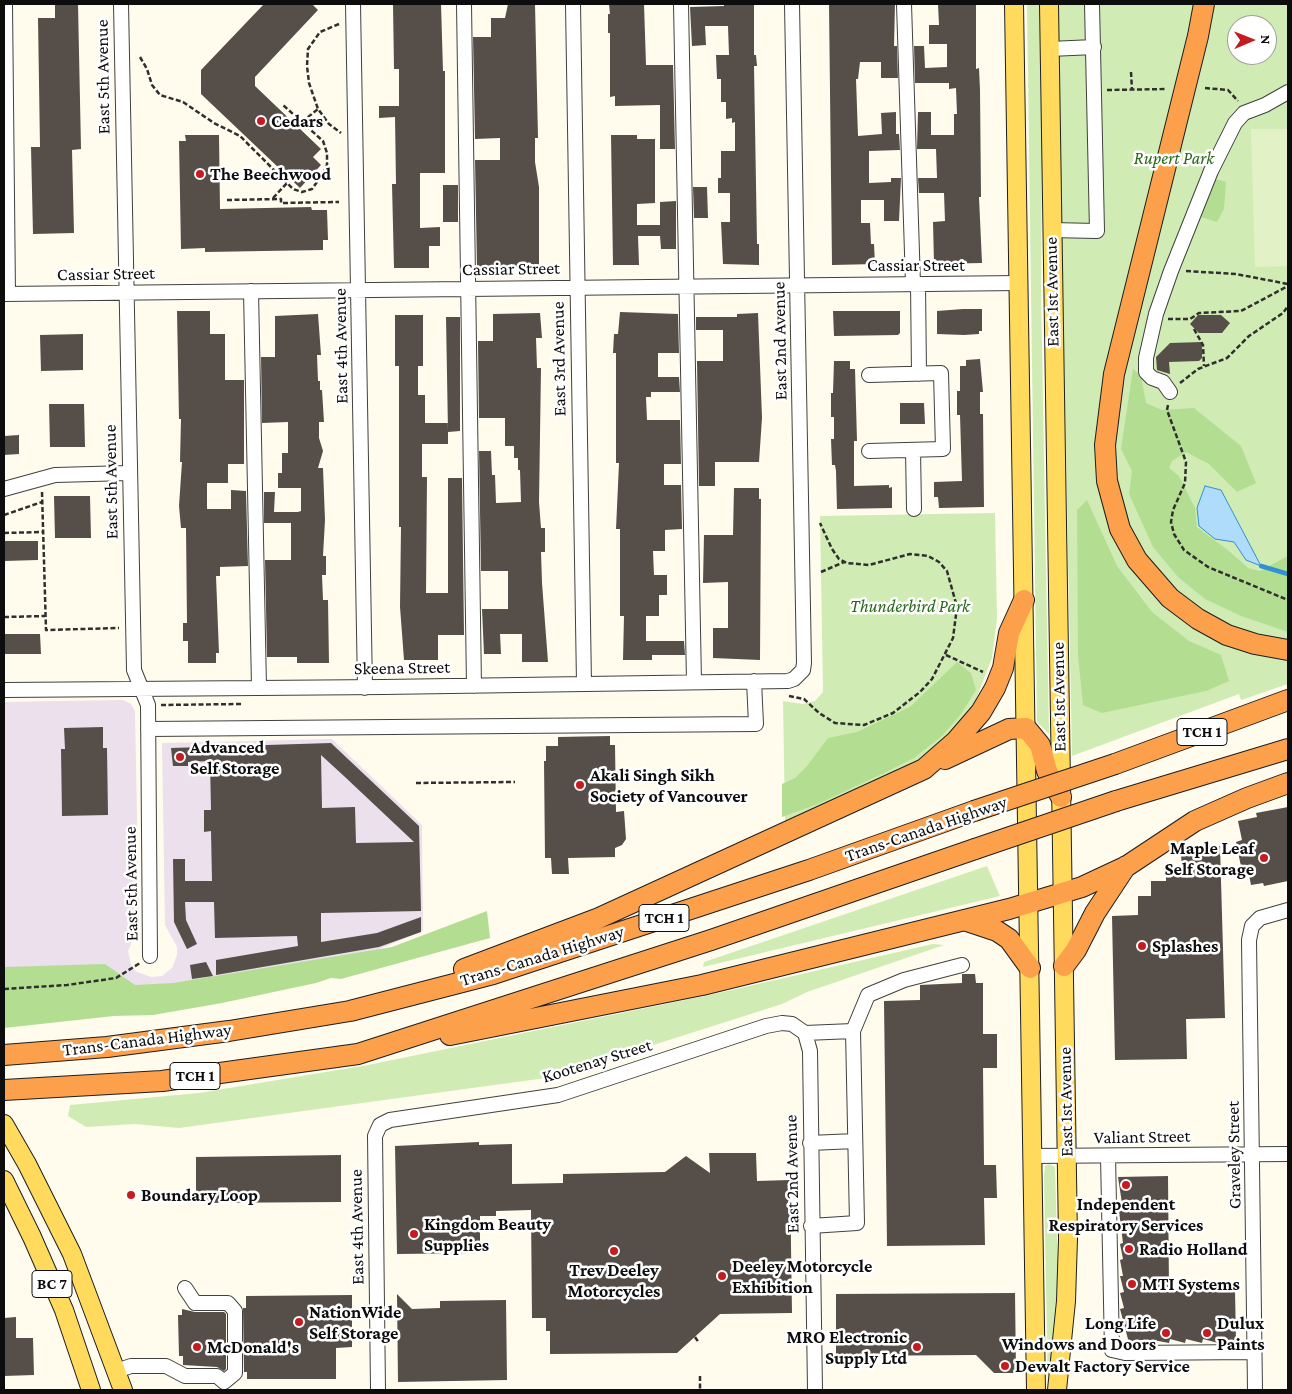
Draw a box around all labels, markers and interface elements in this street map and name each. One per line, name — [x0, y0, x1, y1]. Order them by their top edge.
north arrow — [1227, 15, 1277, 65]
street label: East 5th Avenue — [91, 19, 115, 135]
text: N — [1258, 35, 1274, 45]
place label: Cedars — [271, 110, 323, 132]
marker: Cedars — [255, 115, 267, 127]
park label: Rupert Park — [1134, 147, 1214, 169]
place label: The Beechwood — [210, 163, 331, 185]
marker: The Beechwood — [194, 168, 206, 180]
street label: East 1st Avenue — [1040, 237, 1064, 347]
street label: Cassiar Street — [867, 254, 965, 276]
street label: Cassiar Street — [462, 257, 560, 281]
street label: Cassiar Street — [57, 262, 155, 286]
street label: East 2nd Avenue — [768, 282, 792, 400]
street label: East 4th Avenue — [329, 288, 353, 404]
street label: East 3rd Avenue — [547, 301, 571, 417]
street label: East 5th Avenue — [99, 424, 123, 540]
park label: Thunderbird Park — [850, 595, 970, 617]
street label: East 1st Avenue — [1047, 642, 1071, 752]
street label: Skeena Street — [354, 656, 450, 680]
road number: TCH 1 — [1177, 719, 1227, 746]
place label: Advanced Self Storage — [190, 736, 279, 779]
marker: Advanced Self Storage — [174, 751, 186, 763]
place label: Akali Singh Sikh Society of Vancouver — [590, 764, 748, 806]
marker: Akali Singh Sikh Society of Vancouver — [574, 779, 586, 791]
street label: Trans-Canada Highway — [842, 791, 1010, 867]
street label: East 5th Avenue — [119, 826, 143, 942]
place label: Maple Leaf Self Storage — [1165, 837, 1254, 880]
marker: Maple Leaf Self Storage — [1258, 852, 1270, 864]
road number: TCH 1 — [639, 904, 689, 931]
street label: Trans-Canada Highway — [458, 921, 626, 991]
place label: Splashes — [1152, 935, 1218, 957]
marker: Splashes — [1136, 940, 1148, 952]
street label: Trans-Canada Highway — [61, 1019, 233, 1061]
street label: Kootenay Street — [540, 1034, 654, 1088]
street label: East 1st Avenue — [1054, 1047, 1078, 1157]
road number: TCH 1 — [170, 1062, 220, 1090]
street label: Graveley Street — [1222, 1101, 1246, 1209]
street label: East 2nd Avenue — [780, 1115, 804, 1233]
street label: Valiant Street — [1093, 1125, 1191, 1149]
street label: East 4th Avenue — [345, 1169, 369, 1285]
marker: Independent Respiratory Services — [1120, 1179, 1132, 1191]
place label: Boundary Loop — [141, 1184, 258, 1206]
marker: Boundary Loop — [125, 1189, 137, 1201]
place label: Independent Respiratory Services — [1049, 1193, 1203, 1236]
place label: Kingdom Beauty Supplies — [424, 1213, 551, 1256]
marker: Kingdom Beauty Supplies — [408, 1228, 420, 1240]
place label: Radio Holland — [1139, 1238, 1248, 1260]
marker: Radio Holland — [1123, 1243, 1135, 1255]
marker: Trev Deeley Motorcycles — [608, 1245, 620, 1257]
place label: Deeley Motorcycle Exhibition — [732, 1255, 872, 1298]
place label: Trev Deeley Motorcycles — [568, 1259, 660, 1302]
road number: BC 7 — [32, 1270, 72, 1298]
marker: Deeley Motorcycle Exhibition — [716, 1270, 728, 1282]
place label: MTI Systems — [1142, 1273, 1240, 1295]
marker: MTI Systems — [1126, 1278, 1138, 1290]
place label: NationWide Self Storage — [309, 1301, 401, 1344]
place label: Long Life Windows and Doors — [1002, 1312, 1156, 1355]
place label: Dulux Paints — [1217, 1312, 1265, 1355]
marker: NationWide Self Storage — [293, 1316, 305, 1328]
place label: MRO Electronic Supply Ltd — [787, 1326, 907, 1368]
marker: Long Life Windows and Doors — [1160, 1327, 1172, 1339]
marker: Dulux Paints — [1201, 1327, 1213, 1339]
place label: McDonald's — [207, 1336, 299, 1358]
marker: McDonald's — [191, 1341, 203, 1353]
marker: MRO Electronic Supply Ltd — [911, 1341, 923, 1353]
place label: Dewalt Factory Service — [1015, 1355, 1190, 1377]
marker: Dewalt Factory Service — [999, 1360, 1011, 1372]

